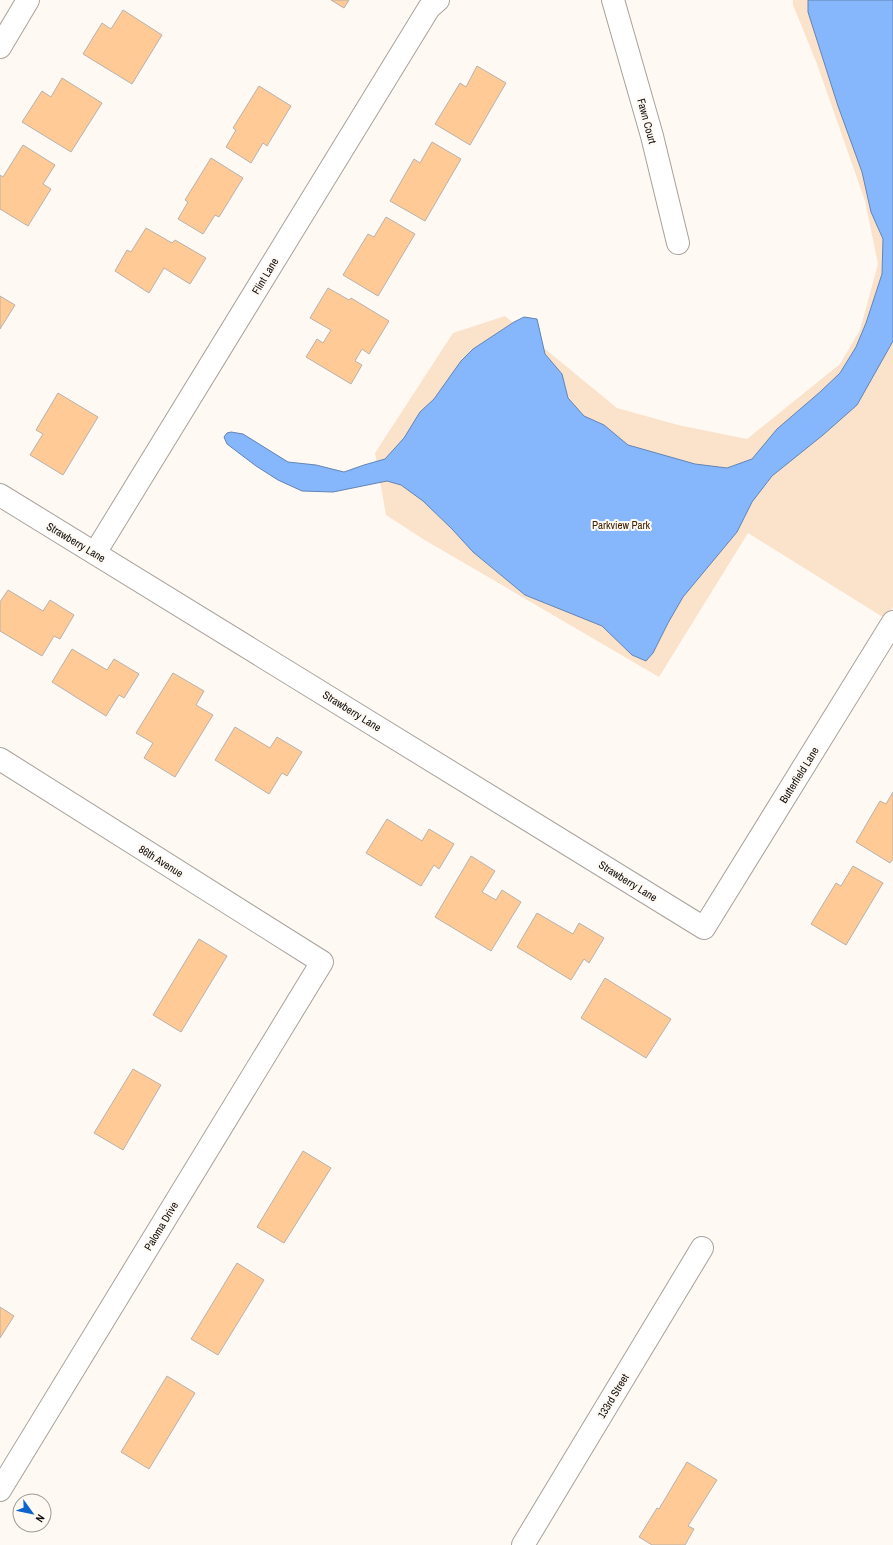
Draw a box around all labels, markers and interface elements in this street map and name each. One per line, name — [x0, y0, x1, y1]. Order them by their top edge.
street label: Fawn Court — [634, 97, 660, 146]
street label: Flint Lane — [249, 255, 281, 297]
park label: Parkview Park — [592, 518, 651, 532]
street label: Strawberry Lane — [44, 519, 108, 565]
street label: Strawberry Lane — [320, 688, 384, 734]
street label: Butterfield Lane — [776, 744, 822, 806]
street label: 86th Avenue — [136, 842, 186, 880]
street label: Strawberry Lane — [596, 858, 660, 904]
street label: Paloma Drive — [141, 1199, 181, 1253]
street label: 133rd Street — [594, 1371, 632, 1421]
north arrow — [12, 1493, 52, 1533]
text: N — [33, 1512, 48, 1525]

